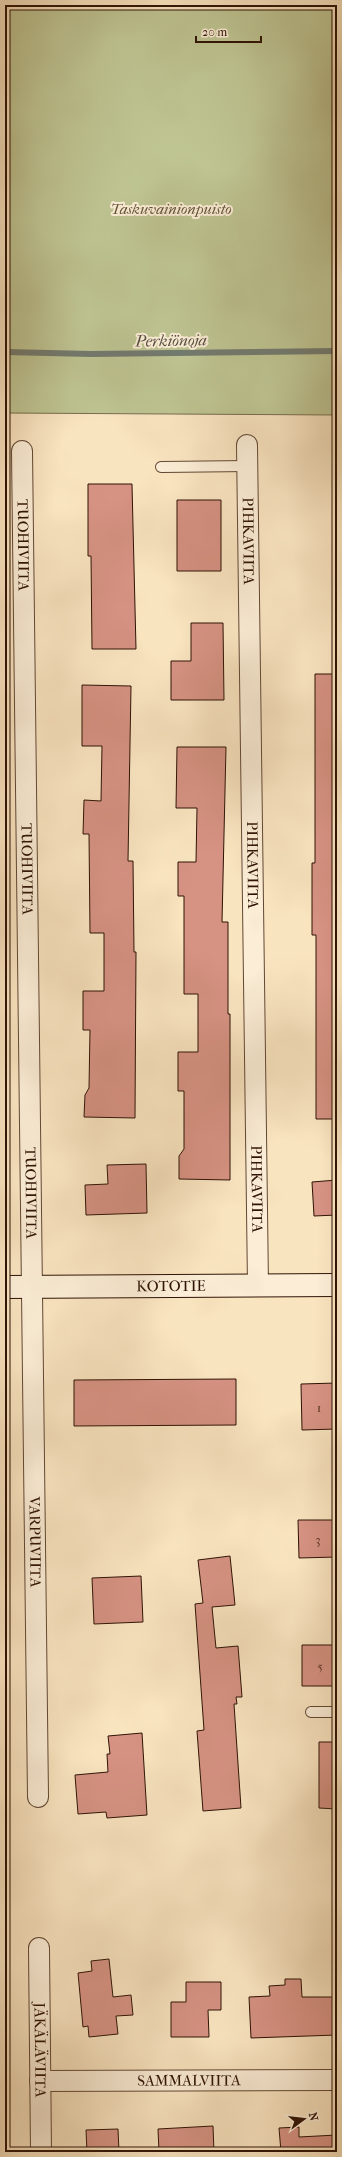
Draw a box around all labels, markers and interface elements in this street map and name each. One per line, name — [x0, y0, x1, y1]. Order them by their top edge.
scale bar — [196, 18, 261, 44]
text: 20 m — [202, 25, 227, 39]
park label: Taskuvainionpuisto — [110, 200, 232, 218]
water label: Perkiönoja — [134, 330, 207, 351]
street label: PIHKAVIITA — [239, 497, 258, 585]
street label: TUOHIVIITA — [14, 499, 33, 591]
street label: PIHKAVIITA — [243, 821, 262, 909]
street label: TUOHIVIITA — [17, 823, 37, 915]
street label: PIHKAVIITA — [247, 1145, 266, 1233]
street label: TUOHIVIITA — [21, 1147, 40, 1239]
street label: KOTOTIE — [136, 1277, 206, 1295]
house number: 1 — [317, 1400, 321, 1415]
street label: VARPUVIITA — [25, 1495, 45, 1588]
house number: 3 — [315, 1532, 321, 1547]
house number: 5 — [317, 1659, 323, 1674]
street label: JÄKÄLÄVIITA — [31, 2001, 49, 2098]
street label: SAMMALVIITA — [137, 2071, 241, 2090]
north arrow — [284, 2099, 324, 2139]
text: N — [306, 2111, 321, 2123]

